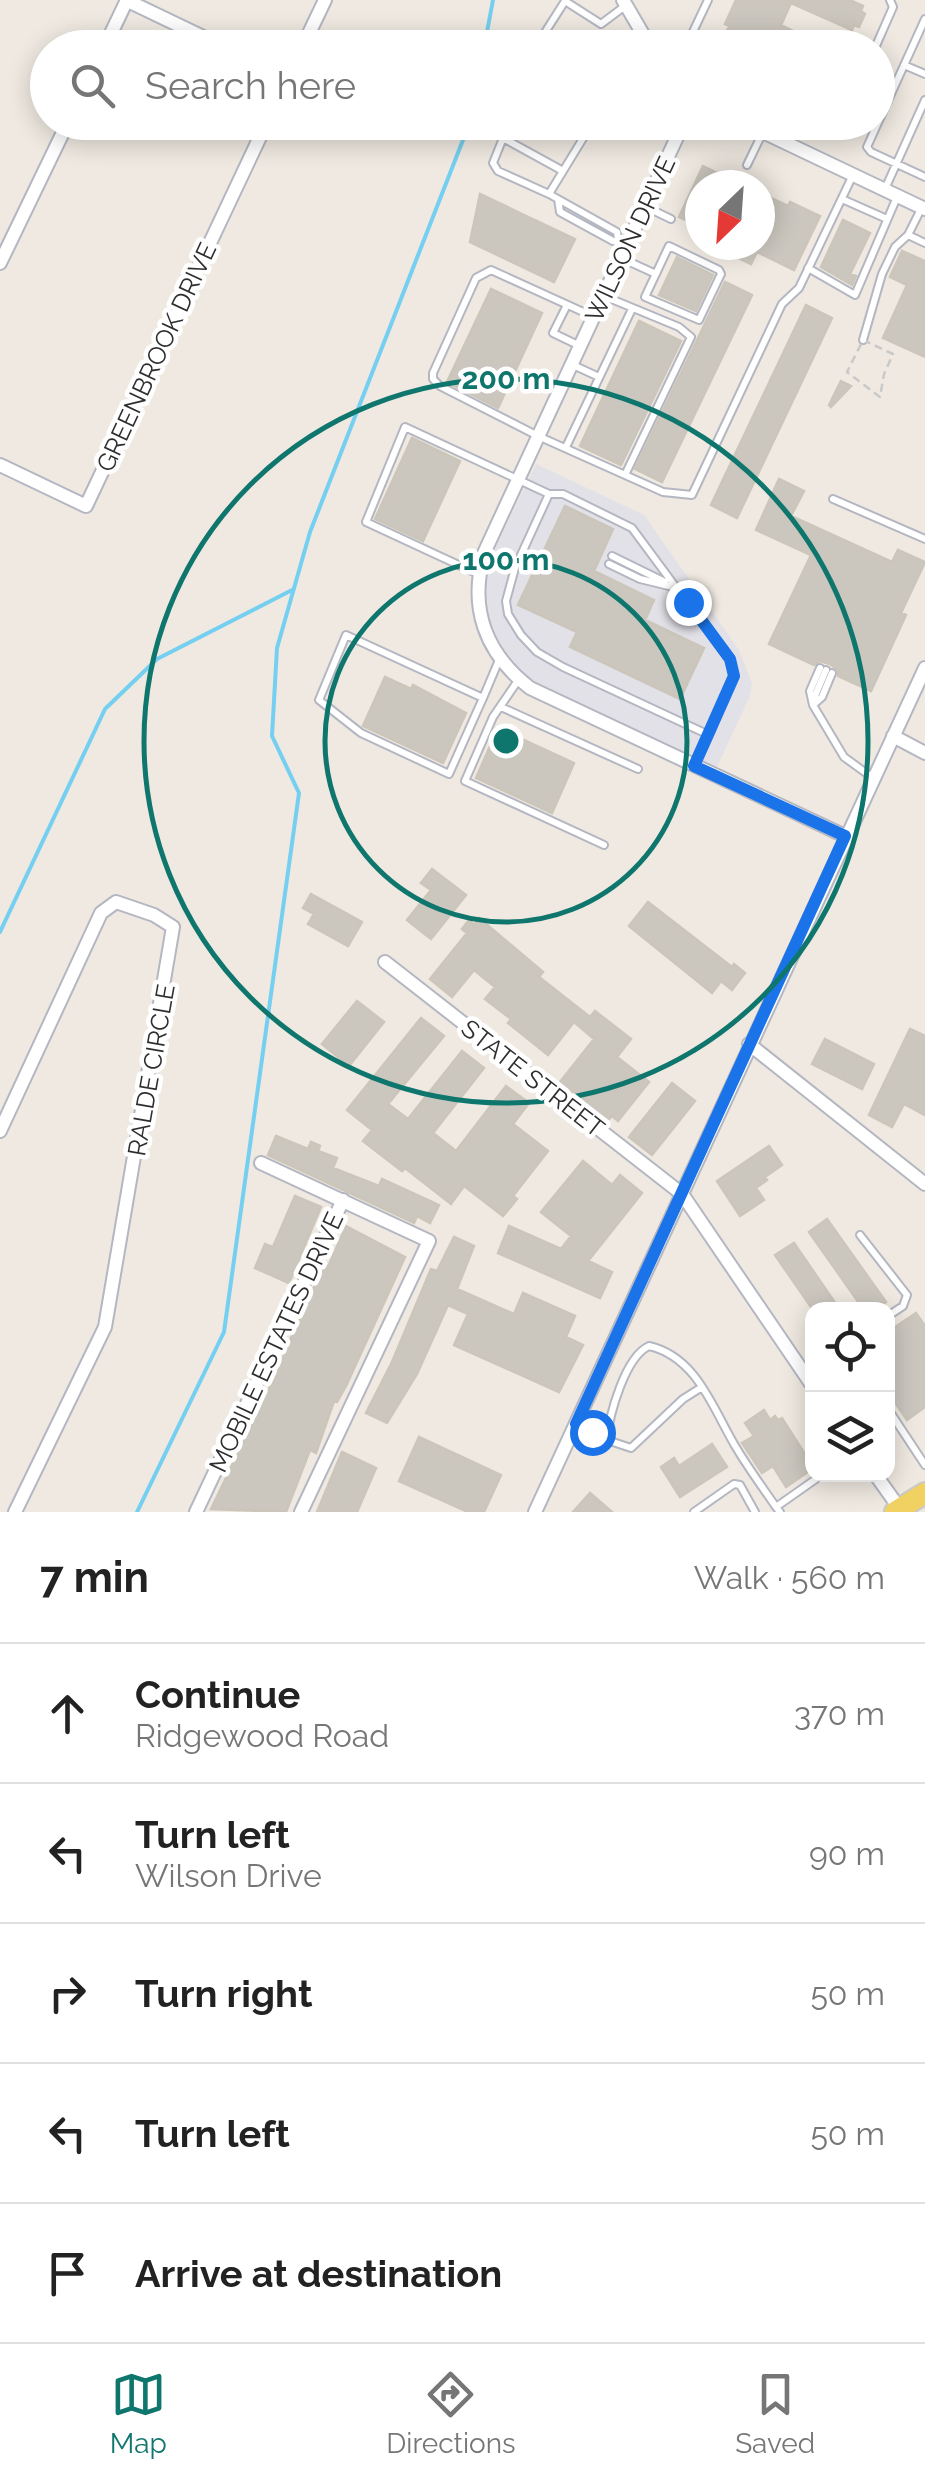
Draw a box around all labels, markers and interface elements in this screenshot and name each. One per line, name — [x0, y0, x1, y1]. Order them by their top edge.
search box — [30, 30, 895, 140]
icon: search — [65, 58, 120, 113]
text: Search here — [145, 63, 356, 108]
street label: WILSON DRIVE — [579, 151, 681, 327]
north arrow — [685, 170, 775, 260]
street label: GREENBROOK DRIVE — [90, 238, 222, 476]
text: 200 m — [462, 361, 550, 396]
text: 100 m — [463, 542, 549, 577]
route end — [666, 580, 712, 626]
centre of rings — [488, 723, 524, 759]
street label: RALDE CIRCLE — [121, 982, 181, 1158]
street label: STATE STREET — [456, 1013, 610, 1143]
street label: MOBILE ESTATES DRIVE — [203, 1207, 349, 1477]
map controls — [805, 1302, 895, 1482]
button: locate — [805, 1302, 895, 1392]
button: layers — [805, 1392, 895, 1482]
route start — [570, 1410, 616, 1456]
text: 7 min — [40, 1553, 149, 1602]
text: Walk · 560 m — [694, 1559, 885, 1596]
text: Continue — [135, 1672, 300, 1717]
icon: ahead — [40, 1686, 95, 1741]
text: 370 m — [794, 1695, 885, 1732]
text: Ridgewood Road — [135, 1717, 389, 1754]
text: Turn left — [135, 1812, 290, 1857]
icon: left — [40, 1826, 95, 1881]
text: 90 m — [809, 1835, 885, 1872]
text: Wilson Drive — [135, 1857, 322, 1894]
icon: right — [40, 1966, 95, 2021]
text: Turn right — [135, 1971, 312, 2016]
text: 50 m — [810, 1975, 885, 2012]
icon: left — [40, 2106, 95, 2161]
text: Turn left — [135, 2111, 290, 2156]
text: 50 m — [810, 2115, 885, 2152]
icon: arrive — [40, 2246, 95, 2301]
text: Arrive at destination — [135, 2251, 502, 2296]
tab: Map — [110, 2367, 167, 2460]
tab: Directions — [386, 2367, 516, 2460]
tab: Saved — [735, 2367, 815, 2460]

